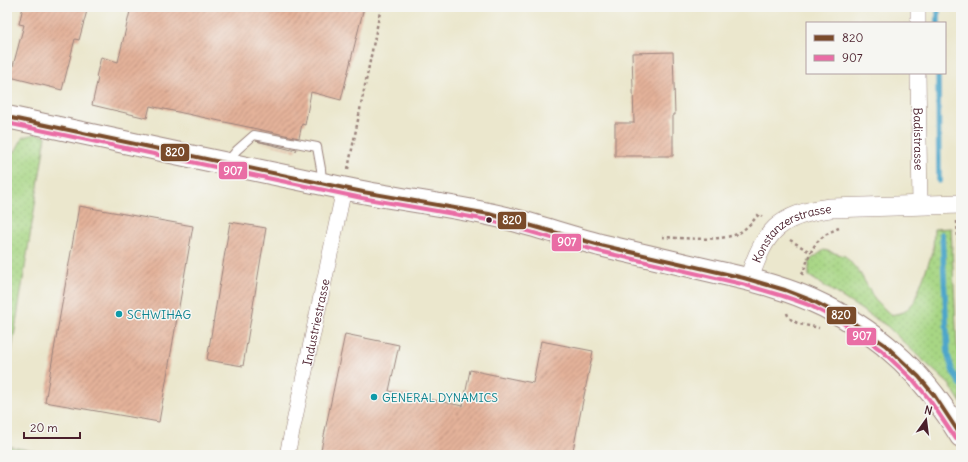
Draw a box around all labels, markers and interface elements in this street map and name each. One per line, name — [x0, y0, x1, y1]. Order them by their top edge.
legend — [806, 22, 946, 74]
text: 820 — [842, 30, 863, 45]
text: 907 — [842, 50, 863, 65]
street label: Badistrasse — [911, 107, 927, 171]
line badge: 820 — [160, 143, 190, 162]
text: 820 — [165, 145, 185, 159]
line badge: 907 — [218, 161, 248, 180]
text: 907 — [224, 164, 243, 178]
street label: Konstanzerstrasse — [748, 200, 832, 265]
line badge: 820 — [497, 211, 527, 230]
text: 820 — [502, 213, 522, 227]
unlabelled marker — [484, 215, 494, 225]
line badge: 907 — [551, 233, 582, 252]
text: 907 — [558, 235, 577, 249]
street label: Industriestrasse — [299, 277, 332, 367]
line badge: 820 — [826, 306, 857, 325]
place label: SCHWIHAG — [127, 307, 192, 322]
text: 820 — [831, 308, 851, 322]
marker: SCHWIHAG — [114, 309, 124, 319]
line badge: 907 — [846, 327, 877, 346]
text: 907 — [853, 329, 872, 343]
place label: GENERAL DYNAMICS — [382, 390, 498, 405]
marker: GENERAL DYNAMICS — [369, 392, 379, 402]
north arrow — [906, 400, 946, 440]
text: N — [923, 403, 934, 418]
scale bar — [24, 414, 80, 440]
text: 20 m — [30, 420, 58, 435]

